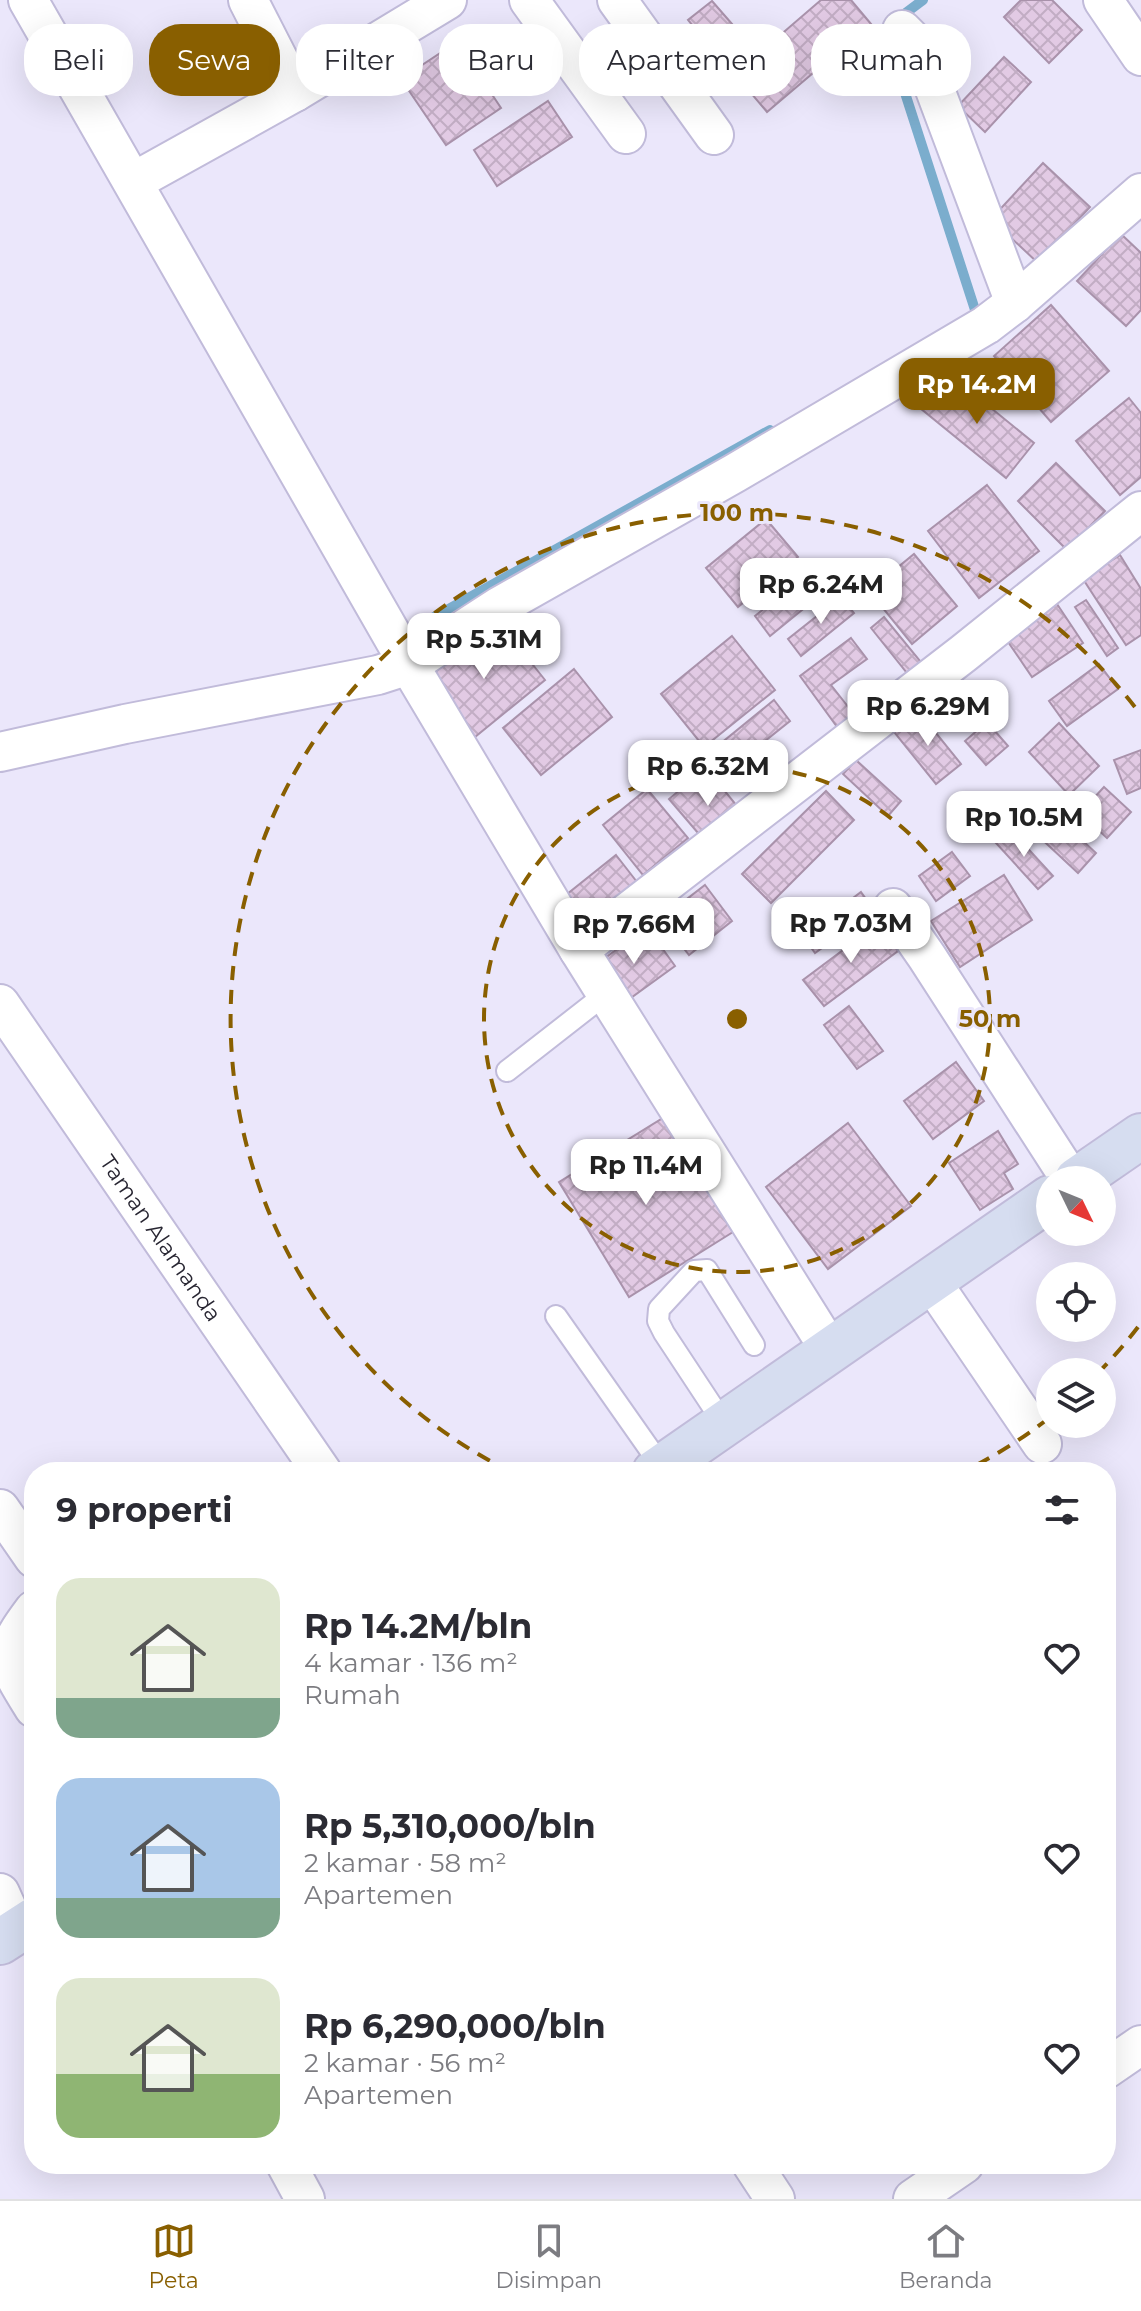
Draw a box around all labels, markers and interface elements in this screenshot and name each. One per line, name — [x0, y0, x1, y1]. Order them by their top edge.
chip: Beli — [24, 24, 133, 96]
chip: Sewa — [149, 24, 280, 96]
chip: Filter — [296, 24, 423, 96]
chip: Baru — [439, 24, 563, 96]
chip: Apartemen — [579, 24, 795, 96]
chip: Rumah — [811, 24, 971, 96]
pin: Rp 14.2M — [894, 358, 1060, 426]
text: Rp 14.2M — [917, 368, 1037, 400]
text: 100 m — [700, 498, 774, 527]
pin: Rp 6.24M — [738, 558, 904, 626]
text: Rp 6.24M — [758, 568, 884, 600]
pin: Rp 5.31M — [401, 613, 567, 681]
text: Rp 5.31M — [425, 623, 543, 655]
pin: Rp 6.29M — [845, 680, 1011, 748]
text: Rp 6.29M — [865, 690, 991, 722]
pin: Rp 6.32M — [625, 740, 791, 808]
text: Rp 6.32M — [646, 750, 770, 782]
pin: Rp 10.5M — [941, 791, 1107, 859]
text: Rp 10.5M — [964, 801, 1084, 833]
pin: Rp 7.03M — [768, 897, 934, 965]
pin: Rp 7.66M — [551, 898, 717, 966]
text: Rp 7.03M — [789, 907, 913, 939]
text: Rp 7.66M — [572, 908, 696, 940]
text: 50 m — [959, 1004, 1021, 1033]
centre of rings — [723, 1005, 751, 1033]
pin: Rp 11.4M — [563, 1139, 729, 1207]
text: Rp 11.4M — [589, 1149, 703, 1181]
street label: Taman Alamanda — [94, 1150, 227, 1327]
north arrow — [1036, 1166, 1116, 1246]
map controls — [1036, 1166, 1116, 1438]
button: locate — [1036, 1262, 1116, 1342]
button: layers — [1036, 1358, 1116, 1438]
icon: filters — [1040, 1488, 1084, 1532]
text: 9 properti — [56, 1489, 232, 1531]
text: Rp 14.2M/bln — [304, 1605, 532, 1647]
icon: home — [120, 1610, 216, 1706]
icon: heart — [1040, 1636, 1084, 1680]
text: 4 kamar · 136 m² — [304, 1647, 518, 1679]
text: Rumah — [304, 1679, 401, 1711]
text: Rp 5,310,000/bln — [304, 1805, 596, 1847]
icon: home — [120, 1810, 216, 1906]
icon: heart — [1040, 1836, 1084, 1880]
text: 2 kamar · 58 m² — [304, 1847, 507, 1879]
text: Apartemen — [304, 1879, 453, 1911]
text: Rp 6,290,000/bln — [304, 2005, 606, 2047]
icon: home — [120, 2010, 216, 2106]
icon: heart — [1040, 2036, 1084, 2080]
text: 2 kamar · 56 m² — [304, 2047, 506, 2079]
text: Apartemen — [304, 2079, 453, 2111]
tab: Peta — [148, 2219, 199, 2294]
tab: Disimpan — [495, 2219, 602, 2294]
tab: Beranda — [899, 2219, 993, 2294]

